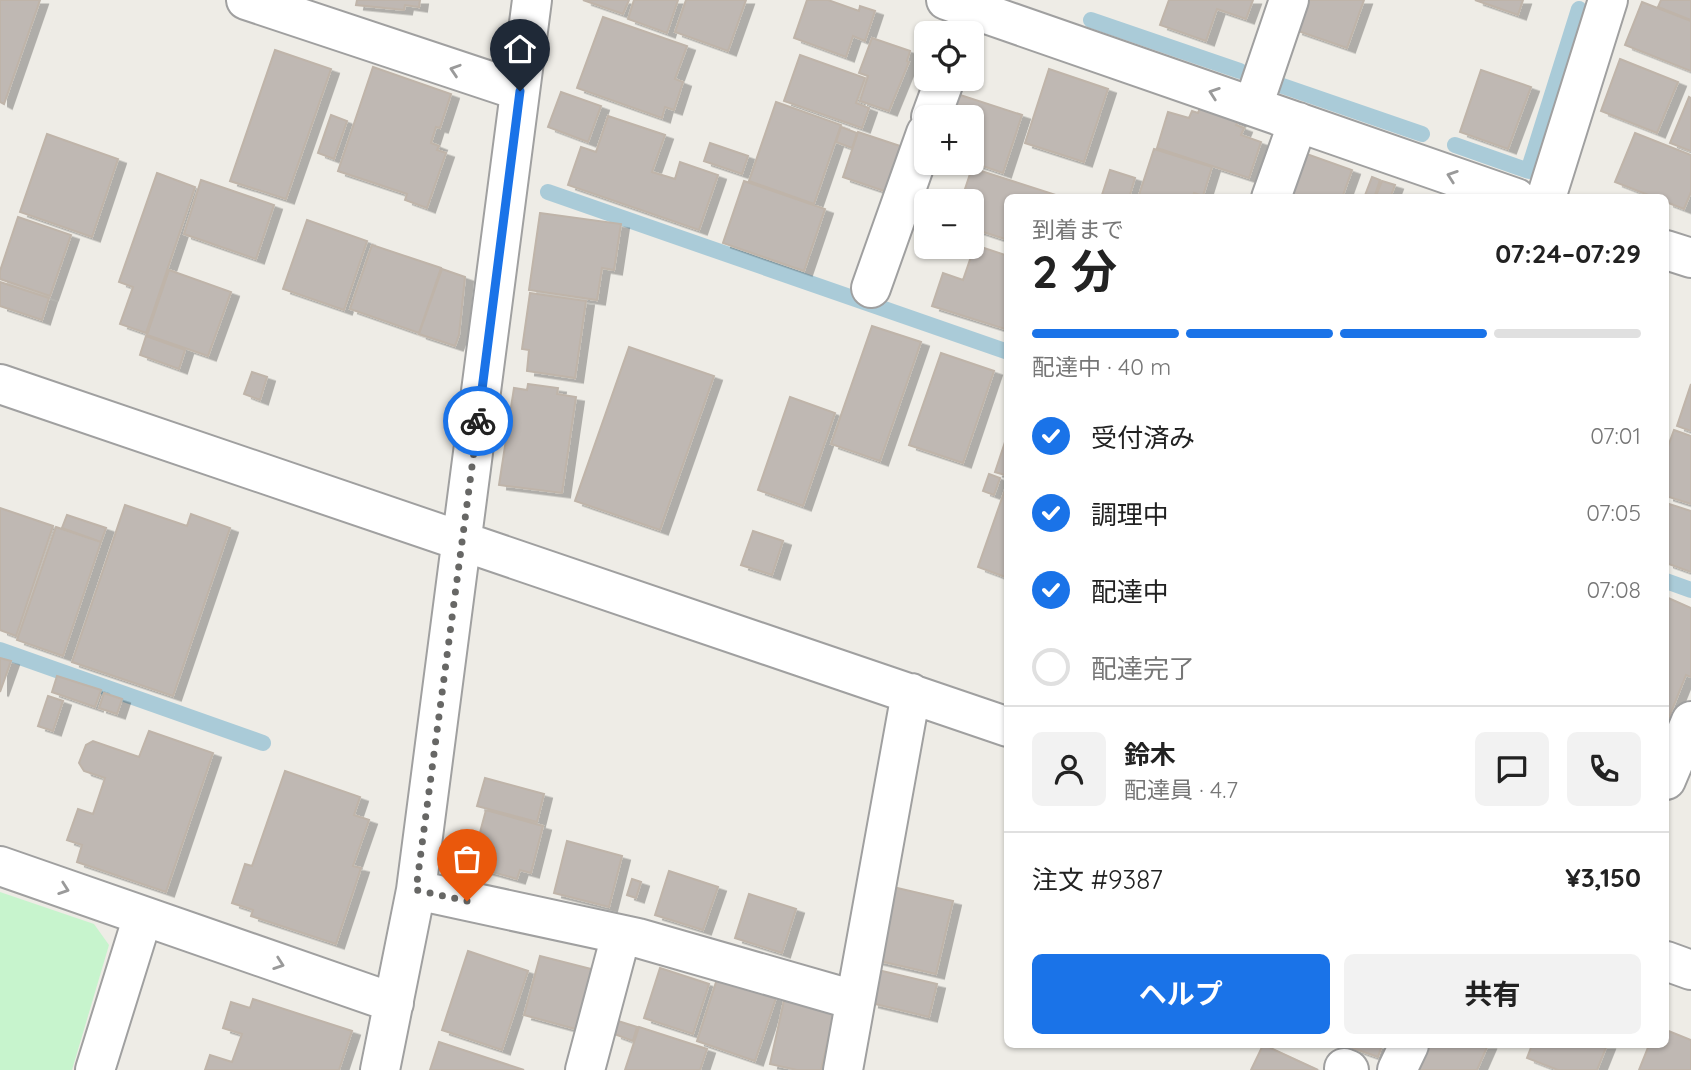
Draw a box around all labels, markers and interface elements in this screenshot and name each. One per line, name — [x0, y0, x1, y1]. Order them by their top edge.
pin — [490, 19, 550, 91]
map controls — [914, 21, 984, 259]
button: locate — [914, 21, 984, 91]
icon: home — [501, 30, 539, 68]
one-way arrow — [450, 64, 462, 78]
one-way arrow — [1208, 87, 1220, 101]
button: + — [914, 105, 984, 175]
one-way arrow — [1446, 170, 1458, 184]
button: − — [914, 189, 984, 259]
text: 到着まで — [1032, 215, 1124, 244]
text: 07:24–07:29 — [1495, 237, 1641, 270]
text: 2 分 — [1032, 242, 1117, 300]
text: 配達中 · 40 m — [1032, 352, 1171, 381]
courier — [443, 386, 513, 456]
icon: bike — [459, 402, 497, 440]
icon: check — [1032, 417, 1070, 455]
text: 受付済み — [1091, 421, 1195, 454]
text: 07:01 — [1590, 421, 1641, 450]
icon: check — [1032, 494, 1070, 532]
text: 調理中 — [1091, 498, 1169, 531]
text: 07:05 — [1586, 498, 1641, 527]
icon: check — [1032, 571, 1070, 609]
text: 配達中 — [1091, 575, 1169, 608]
text: 07:08 — [1586, 575, 1641, 604]
text: 配達完了 — [1091, 652, 1195, 685]
button: person — [1032, 732, 1106, 806]
button: chat — [1475, 732, 1549, 806]
button: phone — [1567, 732, 1641, 806]
text: 鈴木 — [1124, 738, 1176, 771]
text: 配達員 · 4.7 — [1124, 775, 1238, 804]
pin — [437, 829, 497, 901]
icon: bag — [448, 840, 486, 878]
text: ¥3,150 — [1565, 861, 1641, 894]
text: 注文 #9387 — [1032, 863, 1163, 896]
one-way arrow — [58, 881, 70, 895]
button: ヘルプ — [1032, 954, 1330, 1034]
button: 共有 — [1344, 954, 1641, 1034]
one-way arrow — [273, 955, 285, 969]

